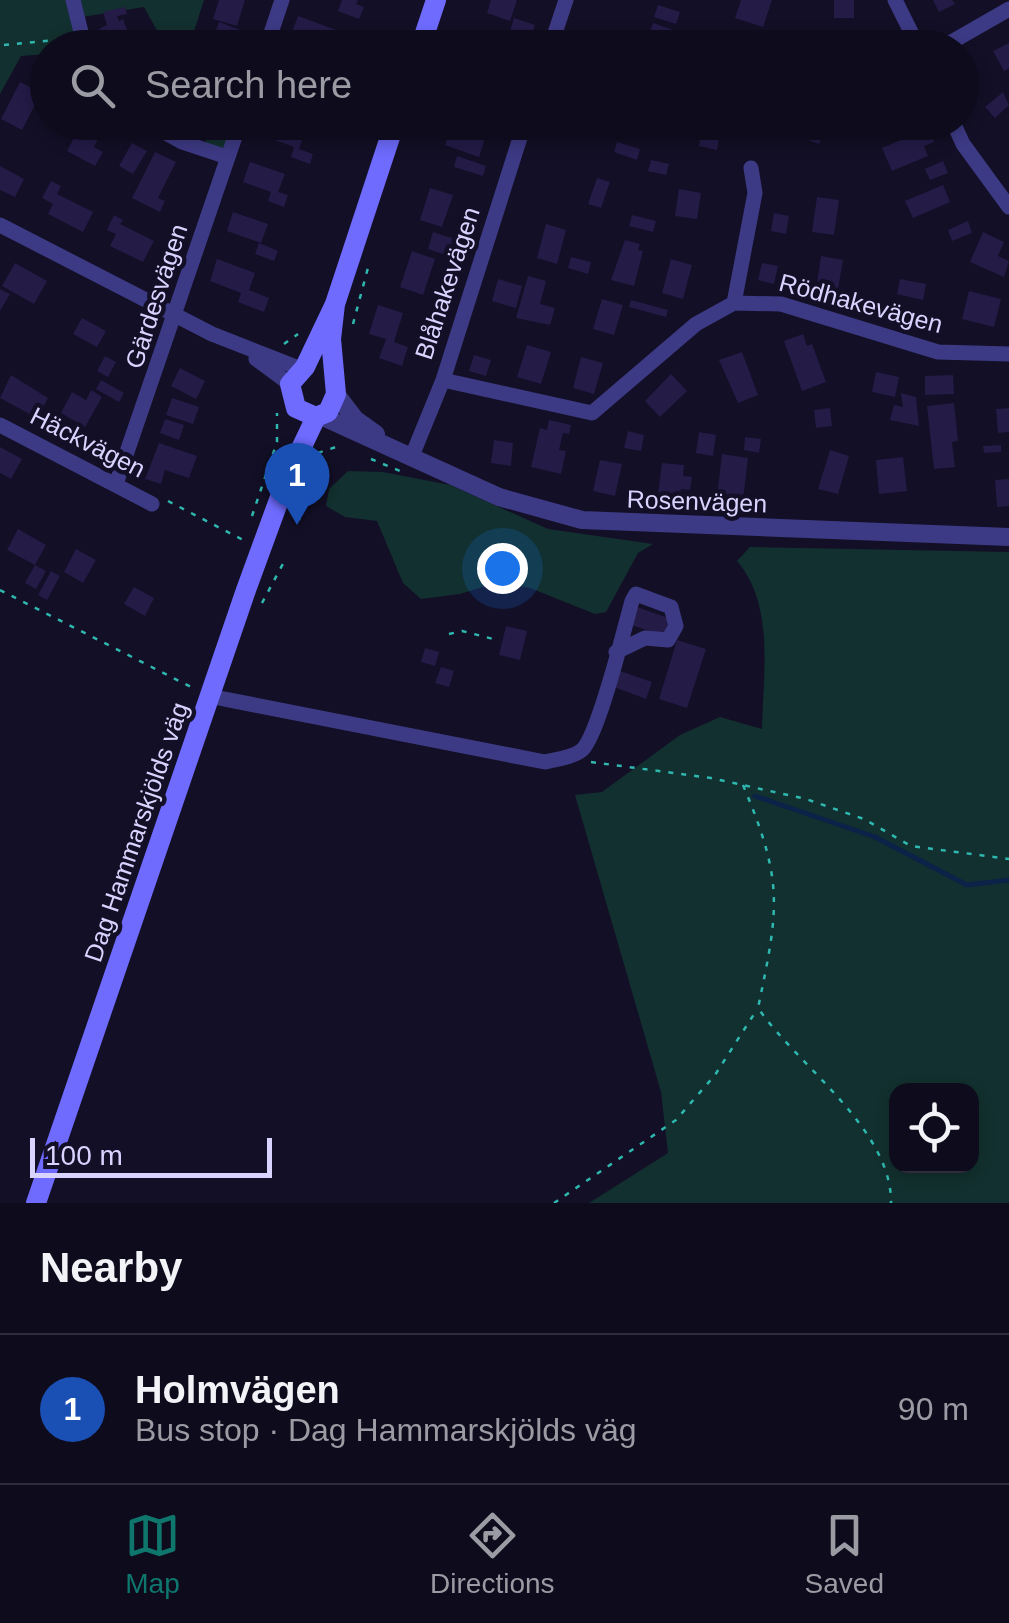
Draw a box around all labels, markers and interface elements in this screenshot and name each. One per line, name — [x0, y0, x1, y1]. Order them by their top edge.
search box — [30, 30, 979, 140]
icon: search — [65, 58, 120, 113]
text: Search here — [145, 64, 352, 106]
street label: Blåhakevägen — [409, 203, 485, 363]
street label: Gärdesvägen — [119, 220, 193, 372]
street label: Rödhakevägen — [776, 268, 946, 338]
street label: Häckvägen — [26, 401, 150, 483]
pin: 1 — [264, 442, 330, 525]
street label: Rosenvägen — [626, 485, 768, 517]
your location — [477, 543, 528, 594]
street label: Dag Hammarskjölds väg — [78, 699, 194, 965]
map controls — [889, 1083, 979, 1173]
button: locate — [889, 1083, 979, 1173]
scale bar — [30, 1133, 272, 1178]
text: 100 m — [45, 1140, 123, 1171]
text: Nearby — [40, 1244, 182, 1291]
text: Holmvägen — [135, 1369, 340, 1411]
text: 1 — [64, 1391, 81, 1427]
text: 90 m — [898, 1391, 969, 1427]
text: Bus stop · Dag Hammarskjölds väg — [135, 1412, 637, 1448]
tab: Map — [125, 1508, 180, 1600]
tab: Directions — [430, 1508, 555, 1600]
tab: Saved — [805, 1508, 884, 1600]

